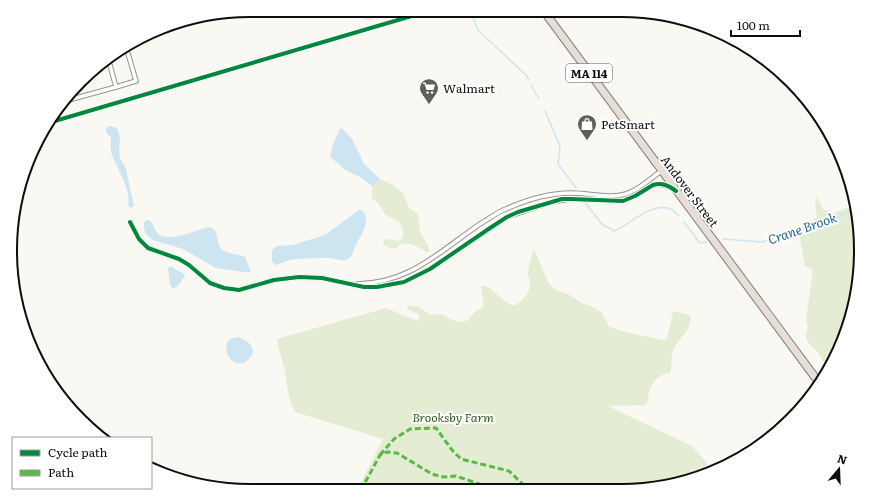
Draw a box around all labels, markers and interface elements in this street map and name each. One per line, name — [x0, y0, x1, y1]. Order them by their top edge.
scale bar — [731, 12, 800, 38]
text: 100 m — [737, 16, 770, 34]
road number: MA 114 — [566, 64, 612, 82]
supermarket icon: Walmart — [418, 77, 440, 105]
place label: Walmart — [443, 79, 495, 97]
shop icon: PetSmart — [576, 113, 598, 141]
place label: PetSmart — [601, 115, 655, 133]
street label: Andover Street — [657, 151, 723, 231]
water label: Crane Brook — [765, 207, 840, 249]
park label: Brooksby Farm — [412, 408, 494, 426]
legend — [12, 437, 152, 489]
text: Cycle path — [48, 443, 108, 461]
north arrow — [819, 449, 859, 489]
text: N — [836, 450, 850, 468]
text: Path — [48, 463, 74, 481]

